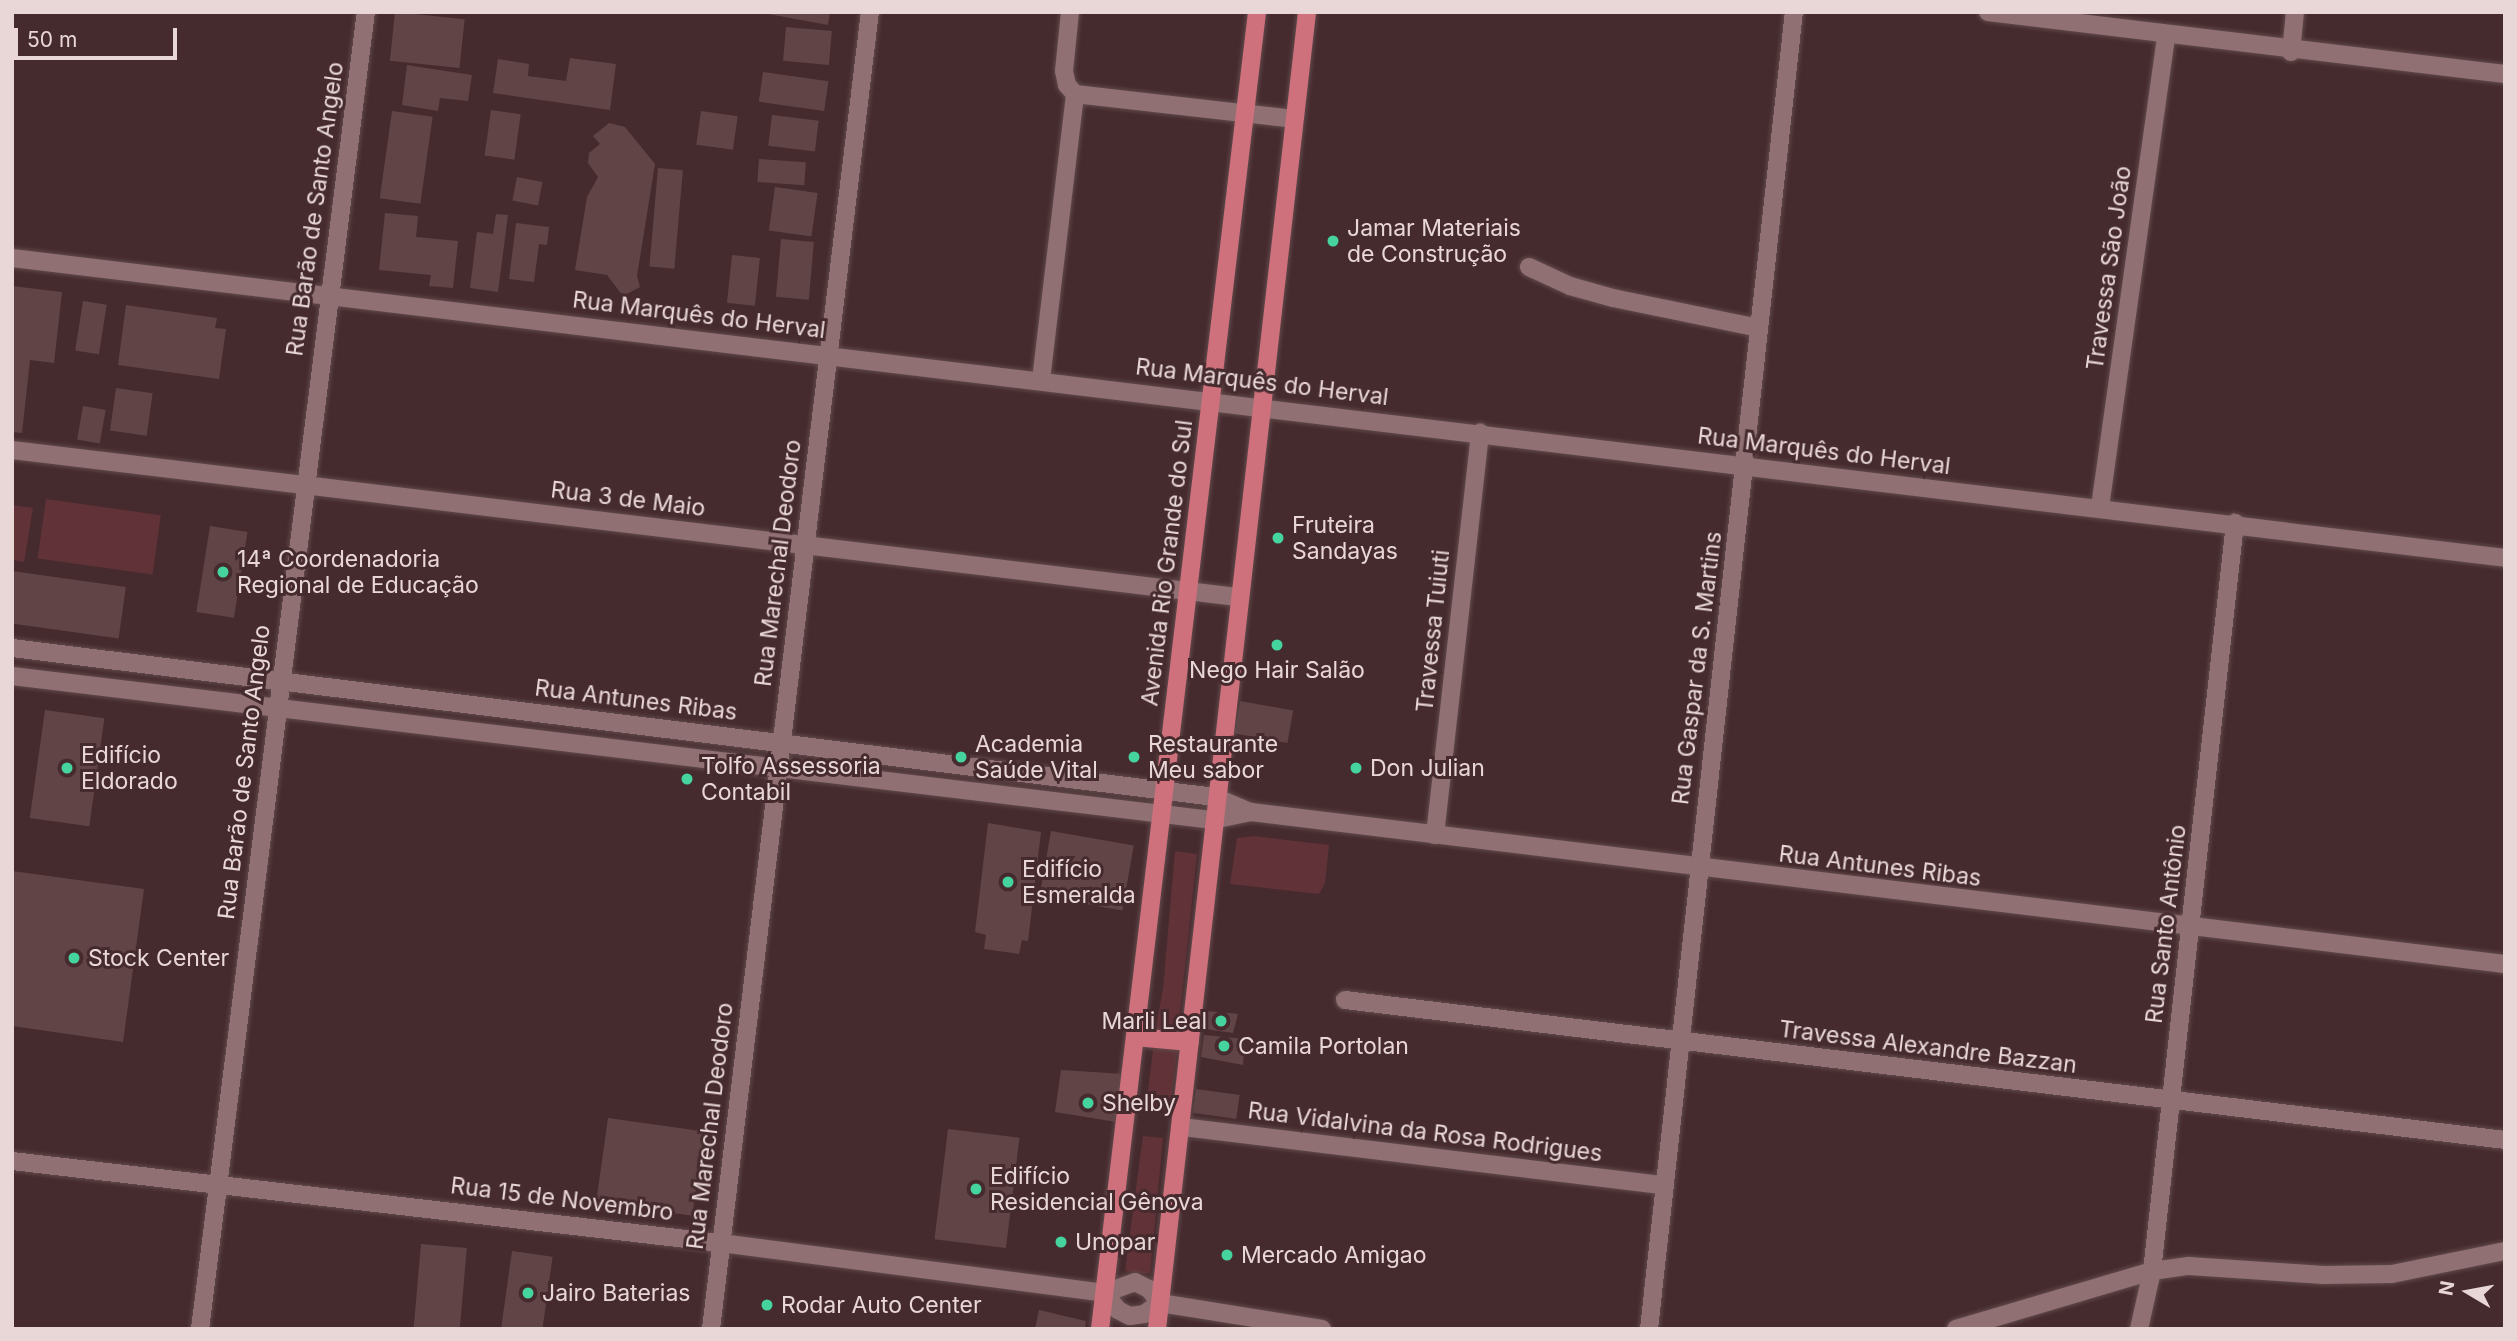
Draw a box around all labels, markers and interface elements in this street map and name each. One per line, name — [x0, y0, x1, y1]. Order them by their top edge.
scale bar — [18, 14, 180, 58]
text: 50 m — [27, 27, 77, 52]
street label: Rua Barão de Santo Angelo — [281, 60, 349, 358]
street label: Travessa São João — [2081, 164, 2137, 372]
place label: Jamar Materiais de Construção — [1347, 214, 1521, 268]
marker: Jamar Materiais de Construção — [1325, 233, 1341, 249]
street label: Rua Marquês do Herval — [571, 286, 827, 344]
street label: Rua Marquês do Herval — [1134, 353, 1390, 411]
street label: Avenida Rio Grande do Sul — [1136, 418, 1198, 708]
street label: Rua Marquês do Herval — [1696, 422, 1952, 480]
street label: Rua Marechal Deodoro — [749, 438, 807, 688]
street label: Rua 3 de Maio — [549, 476, 707, 522]
place label: Fruteira Sandayas — [1292, 511, 1398, 565]
marker: Fruteira Sandayas — [1270, 530, 1286, 546]
street label: Rua Gaspar da S. Martins — [1667, 530, 1727, 806]
place label: 14ª Coordenadoria Regional de Educação — [237, 545, 479, 599]
street label: Travessa Tuiuti — [1411, 548, 1455, 714]
marker: 14ª Coordenadoria Regional de Educação — [215, 564, 231, 580]
street label: Rua Barão de Santo Angelo — [212, 623, 276, 921]
marker: Nego Hair Salão — [1269, 637, 1285, 653]
place label: Nego Hair Salão — [1189, 656, 1365, 684]
street label: Rua Antunes Ribas — [533, 674, 739, 726]
place label: Academia Saúde Vital — [975, 730, 1098, 784]
place label: Restaurante Meu sabor — [1148, 730, 1278, 784]
place label: Edifício Eldorado — [81, 741, 178, 795]
marker: Academia Saúde Vital — [953, 749, 969, 765]
marker: Restaurante Meu sabor — [1126, 749, 1142, 765]
place label: Tolfo Assessoria Contabil — [701, 752, 881, 806]
place label: Don Julian — [1370, 754, 1485, 782]
marker: Edifício Eldorado — [59, 760, 75, 776]
marker: Don Julian — [1348, 760, 1364, 776]
marker: Tolfo Assessoria Contabil — [679, 771, 695, 787]
street label: Rua Santo Antônio — [2140, 823, 2192, 1025]
street label: Rua Antunes Ribas — [1777, 840, 1983, 892]
place label: Edifício Esmeralda — [1022, 855, 1136, 909]
marker: Edifício Esmeralda — [1000, 874, 1016, 890]
place label: Stock Center — [88, 944, 229, 972]
marker: Stock Center — [66, 950, 82, 966]
street label: Rua Marechal Deodoro — [681, 1001, 739, 1251]
place label: Marli Leal — [1102, 1007, 1207, 1035]
marker: Marli Leal — [1213, 1013, 1229, 1029]
street label: Travessa Alexandre Bazzan — [1778, 1015, 2078, 1079]
place label: Camila Portolan — [1238, 1032, 1409, 1060]
marker: Camila Portolan — [1216, 1038, 1232, 1054]
place label: Shelby — [1102, 1089, 1176, 1117]
marker: Shelby — [1080, 1095, 1096, 1111]
street label: Rua Vidalvina da Rosa Rodrigues — [1246, 1097, 1604, 1167]
place label: Edifício Residencial Gênova — [990, 1162, 1204, 1216]
street label: Rua 15 de Novembro — [449, 1172, 675, 1226]
marker: Edifício Residencial Gênova — [968, 1181, 984, 1197]
place label: Unopar — [1075, 1228, 1155, 1256]
marker: Unopar — [1053, 1234, 1069, 1250]
place label: Mercado Amigao — [1241, 1241, 1426, 1269]
marker: Mercado Amigao — [1219, 1247, 1235, 1263]
north arrow — [2433, 1257, 2503, 1327]
place label: Jairo Baterias — [542, 1279, 690, 1307]
text: N — [2434, 1279, 2459, 1297]
marker: Jairo Baterias — [520, 1285, 536, 1301]
place label: Rodar Auto Center — [781, 1291, 982, 1319]
marker: Rodar Auto Center — [759, 1297, 775, 1313]

